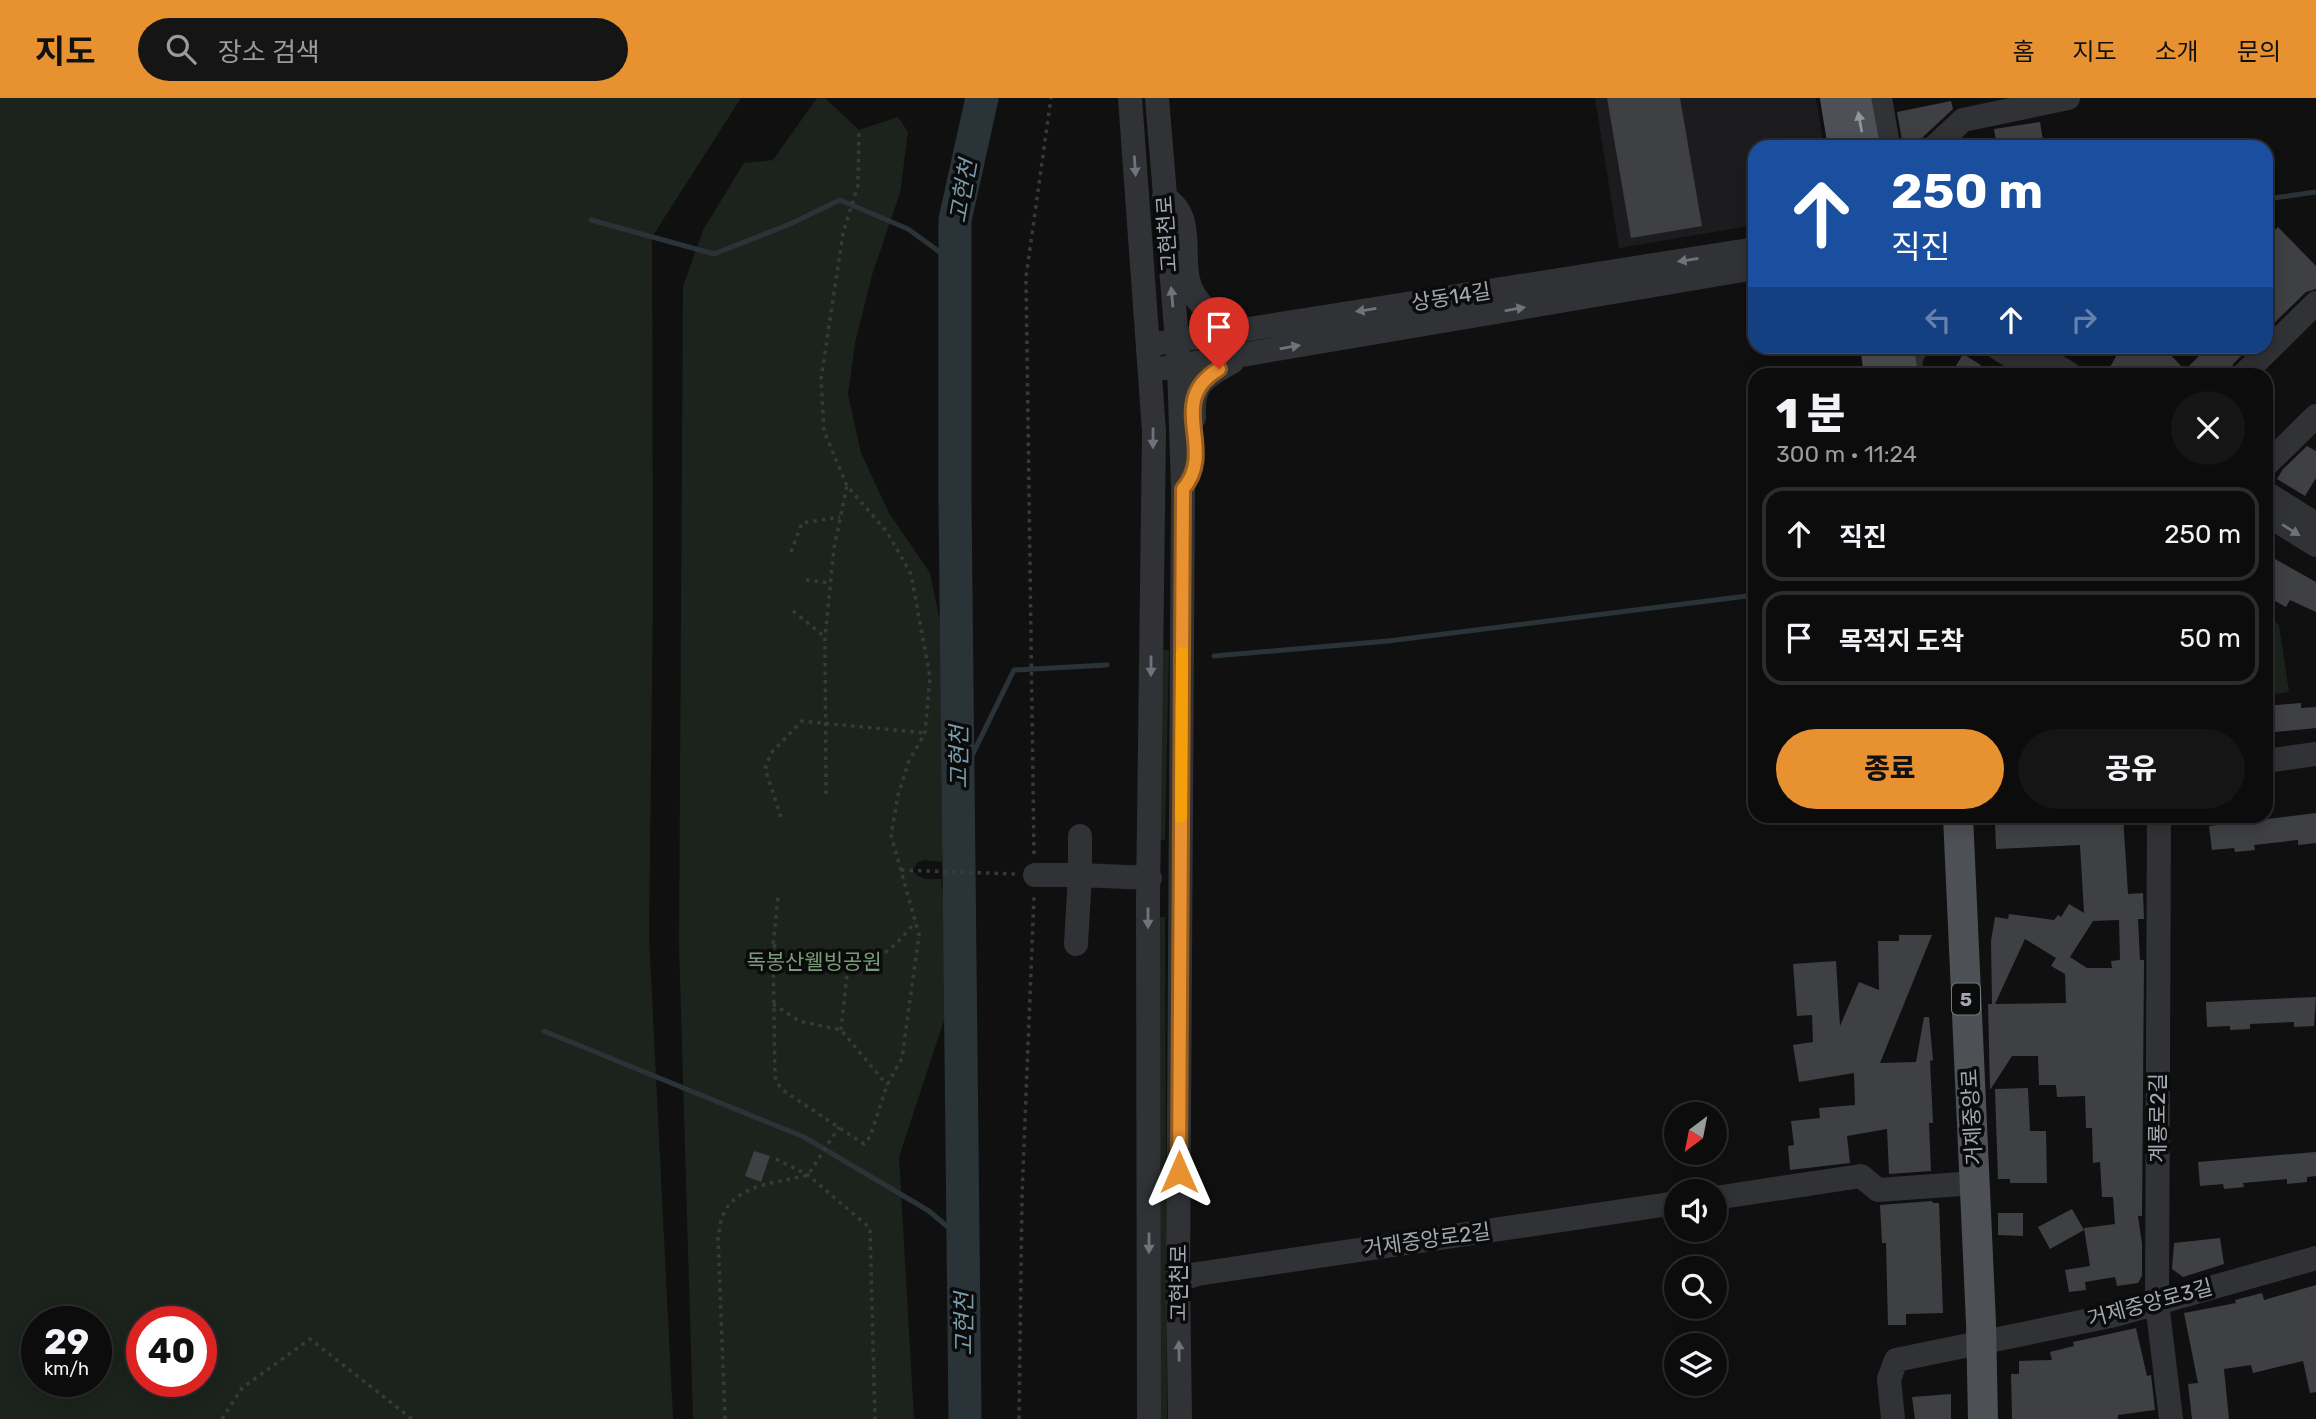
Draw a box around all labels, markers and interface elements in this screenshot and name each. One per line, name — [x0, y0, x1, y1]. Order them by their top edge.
search box — [138, 18, 628, 81]
icon: search — [162, 30, 200, 68]
text: 지도 — [35, 32, 96, 71]
text: 장소 검색 — [218, 37, 320, 68]
text: 홈 — [2012, 38, 2034, 66]
text: 지도 — [2072, 38, 2117, 66]
text: 소개 — [2155, 38, 2199, 66]
text: 문의 — [2237, 38, 2281, 66]
one-way arrow — [1854, 111, 1865, 133]
water label: 고현천 — [944, 155, 983, 225]
one-way arrow — [1130, 155, 1141, 177]
text: 250 m — [1891, 162, 2043, 220]
icon: ahead — [1776, 168, 1867, 259]
street label: 고현천로 — [1151, 195, 1182, 273]
text: 직진 — [1891, 228, 1950, 266]
one-way arrow — [1677, 255, 1699, 266]
street label: 상동14길 — [1409, 278, 1492, 315]
one-way arrow — [1167, 286, 1178, 308]
pin — [1189, 297, 1249, 369]
icon: left — [1919, 301, 1957, 339]
icon: ahead — [1992, 301, 2030, 339]
icon: right — [2065, 301, 2103, 339]
one-way arrow — [1504, 303, 1526, 314]
one-way arrow — [1355, 305, 1377, 316]
icon: arrive — [1200, 308, 1238, 346]
one-way arrow — [1279, 341, 1301, 352]
text: 1 분 — [1776, 389, 1845, 439]
button: close — [2171, 391, 2245, 465]
one-way arrow — [1147, 427, 1159, 449]
text: 300 m · 11:24 — [1776, 440, 1917, 468]
icon: ahead — [1780, 515, 1818, 553]
text: 250 m — [2164, 519, 2241, 550]
text: 직진 — [1839, 522, 1887, 553]
one-way arrow — [2282, 523, 2301, 536]
icon: arrive — [1780, 619, 1818, 657]
text: 50 m — [2180, 623, 2241, 654]
text: 목적지 도착 — [1839, 626, 1964, 657]
one-way arrow — [1146, 655, 1157, 677]
water label: 고현천 — [945, 722, 973, 789]
button: 종료 — [1776, 729, 2004, 809]
button: 공유 — [2018, 729, 2245, 809]
one-way arrow — [1142, 907, 1154, 929]
park label: 독봉산웰빙공원 — [746, 949, 882, 974]
road number: 5 — [1952, 984, 1980, 1015]
street label: 거제중앙로 — [1956, 1068, 1987, 1166]
street label: 계룡로2길 — [2145, 1073, 2170, 1163]
north arrow — [1664, 1102, 1727, 1166]
map controls — [1664, 1102, 1727, 1396]
position arrow — [1142, 1135, 1216, 1209]
button: sound — [1664, 1179, 1727, 1242]
street label: 거제중앙로2길 — [1362, 1218, 1492, 1261]
one-way arrow — [1143, 1232, 1154, 1254]
street label: 고현천로 — [1166, 1244, 1191, 1322]
button: search — [1664, 1256, 1727, 1319]
street label: 거제중앙로3길 — [2085, 1274, 2215, 1331]
water label: 고현천 — [950, 1289, 978, 1356]
speed limit sign: 40 — [126, 1306, 217, 1397]
text: 29 — [44, 1321, 89, 1363]
button: layers — [1664, 1333, 1727, 1396]
one-way arrow — [1174, 1340, 1185, 1362]
text: km/h — [44, 1358, 89, 1380]

